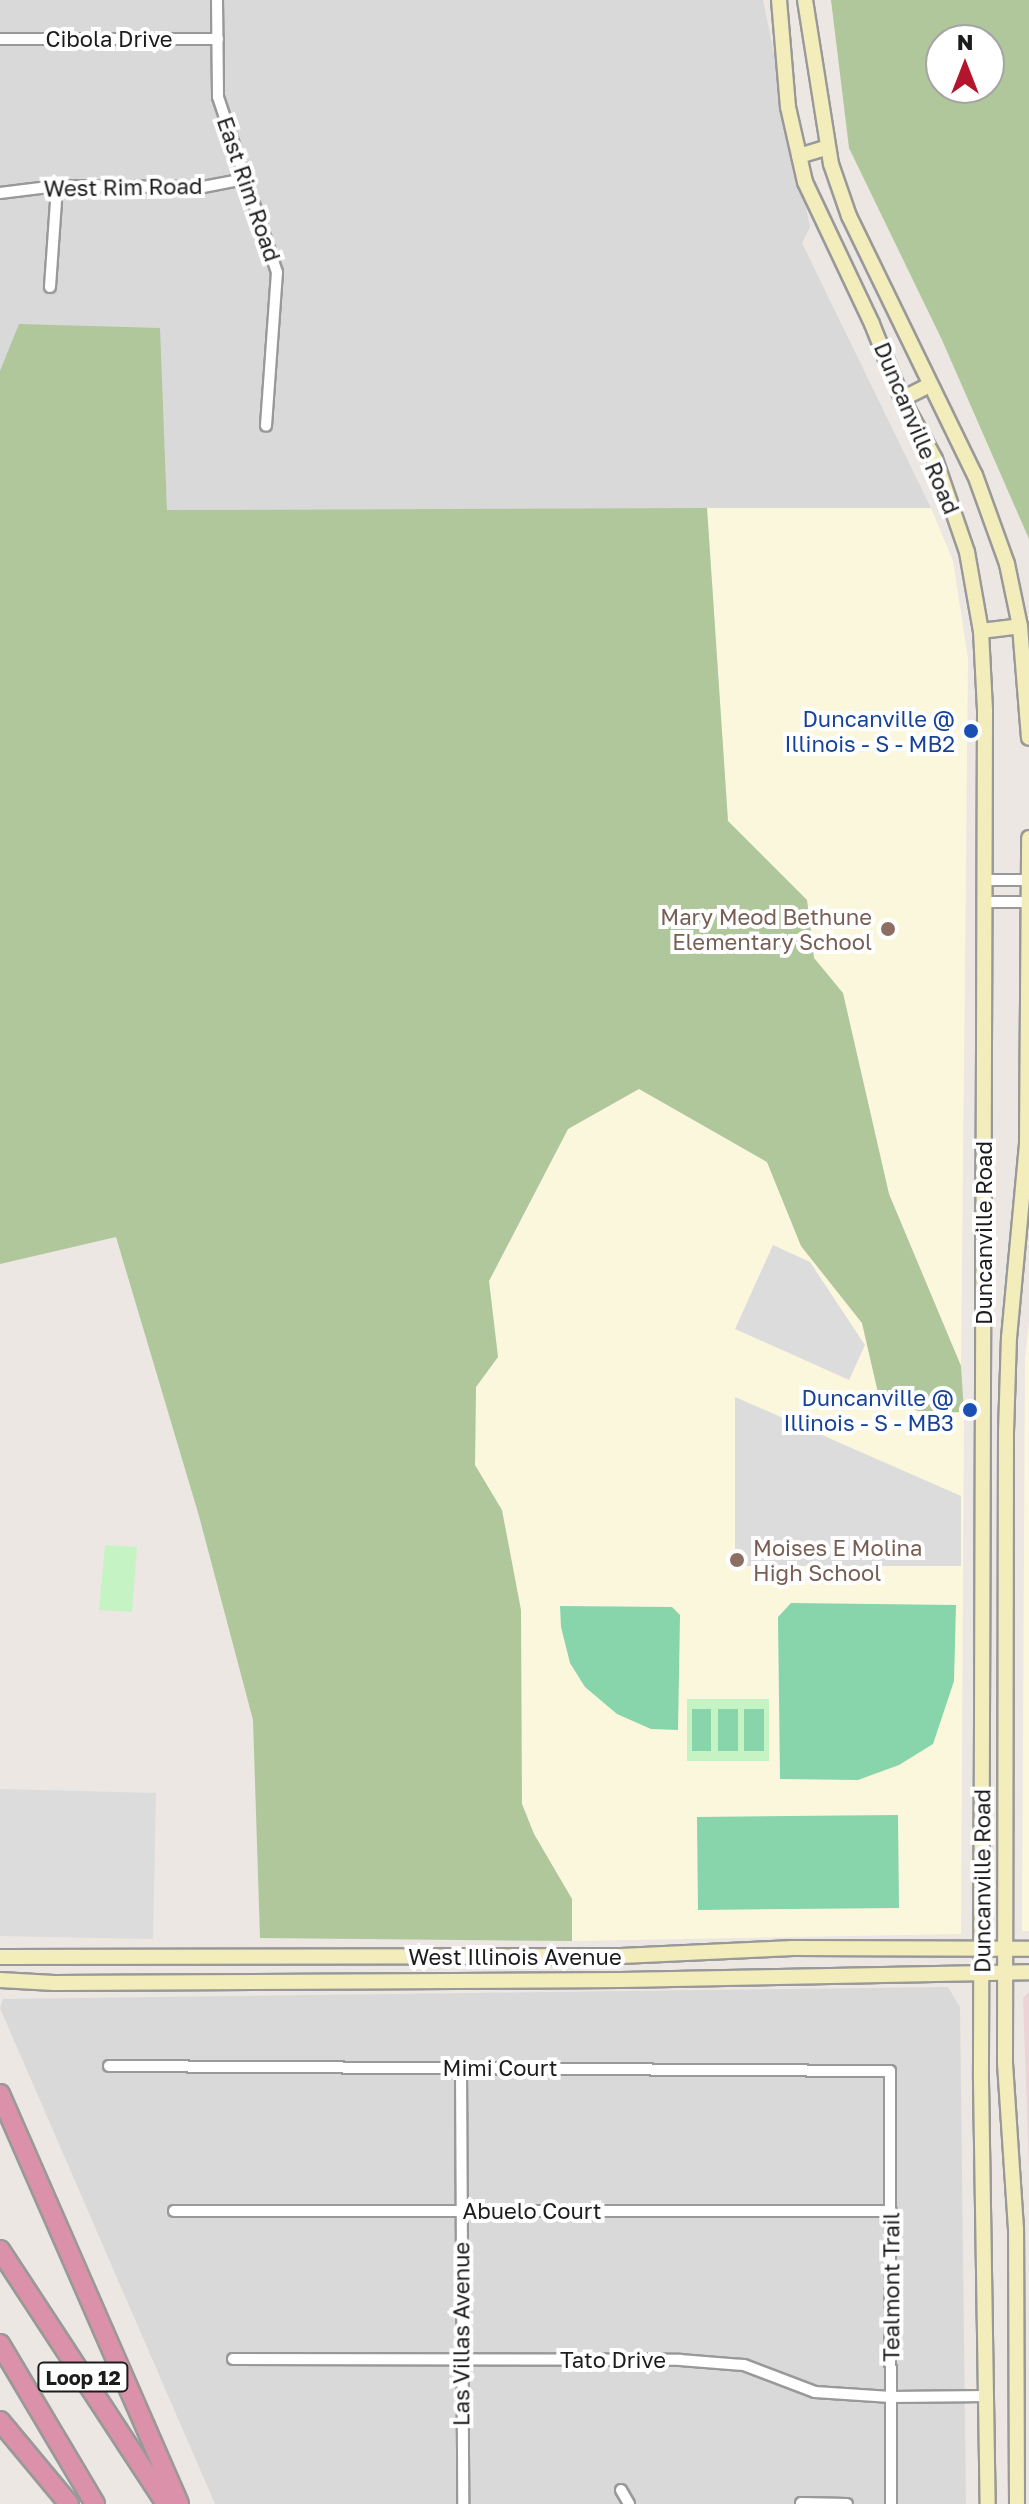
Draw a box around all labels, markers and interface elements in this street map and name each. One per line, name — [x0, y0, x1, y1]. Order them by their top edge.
north arrow — [925, 24, 1005, 104]
street label: Cibola Drive — [45, 26, 173, 52]
text: N — [957, 28, 973, 55]
street label: East Rim Road — [212, 113, 286, 265]
street label: West Rim Road — [43, 172, 203, 202]
street label: Duncanville Road — [869, 338, 965, 518]
place label: Duncanville @ Illinois - S - MB2 — [785, 705, 955, 756]
marker: Duncanville @ Illinois - S - MB2 — [962, 722, 980, 740]
place label: Mary Meod Bethune Elementary School — [660, 903, 872, 954]
marker: Mary Meod Bethune Elementary School — [879, 920, 897, 938]
street label: Duncanville Road — [971, 1141, 997, 1325]
place label: Duncanville @ Illinois - S - MB3 — [784, 1384, 954, 1436]
marker: Duncanville @ Illinois - S - MB3 — [961, 1401, 979, 1419]
place label: Moises E Molina High School — [753, 1534, 923, 1586]
marker: Moises E Molina High School — [728, 1551, 746, 1569]
street label: Duncanville Road — [969, 1789, 995, 1973]
street label: West Illinois Avenue — [408, 1944, 622, 1970]
street label: Mimi Court — [443, 2055, 557, 2081]
street label: Abuelo Court — [462, 2198, 602, 2224]
street label: Tealmont Trail — [878, 2212, 904, 2362]
street label: Las Villas Avenue — [448, 2242, 474, 2426]
street label: Tato Drive — [560, 2347, 666, 2373]
road number: Loop 12 — [37, 2361, 129, 2393]

